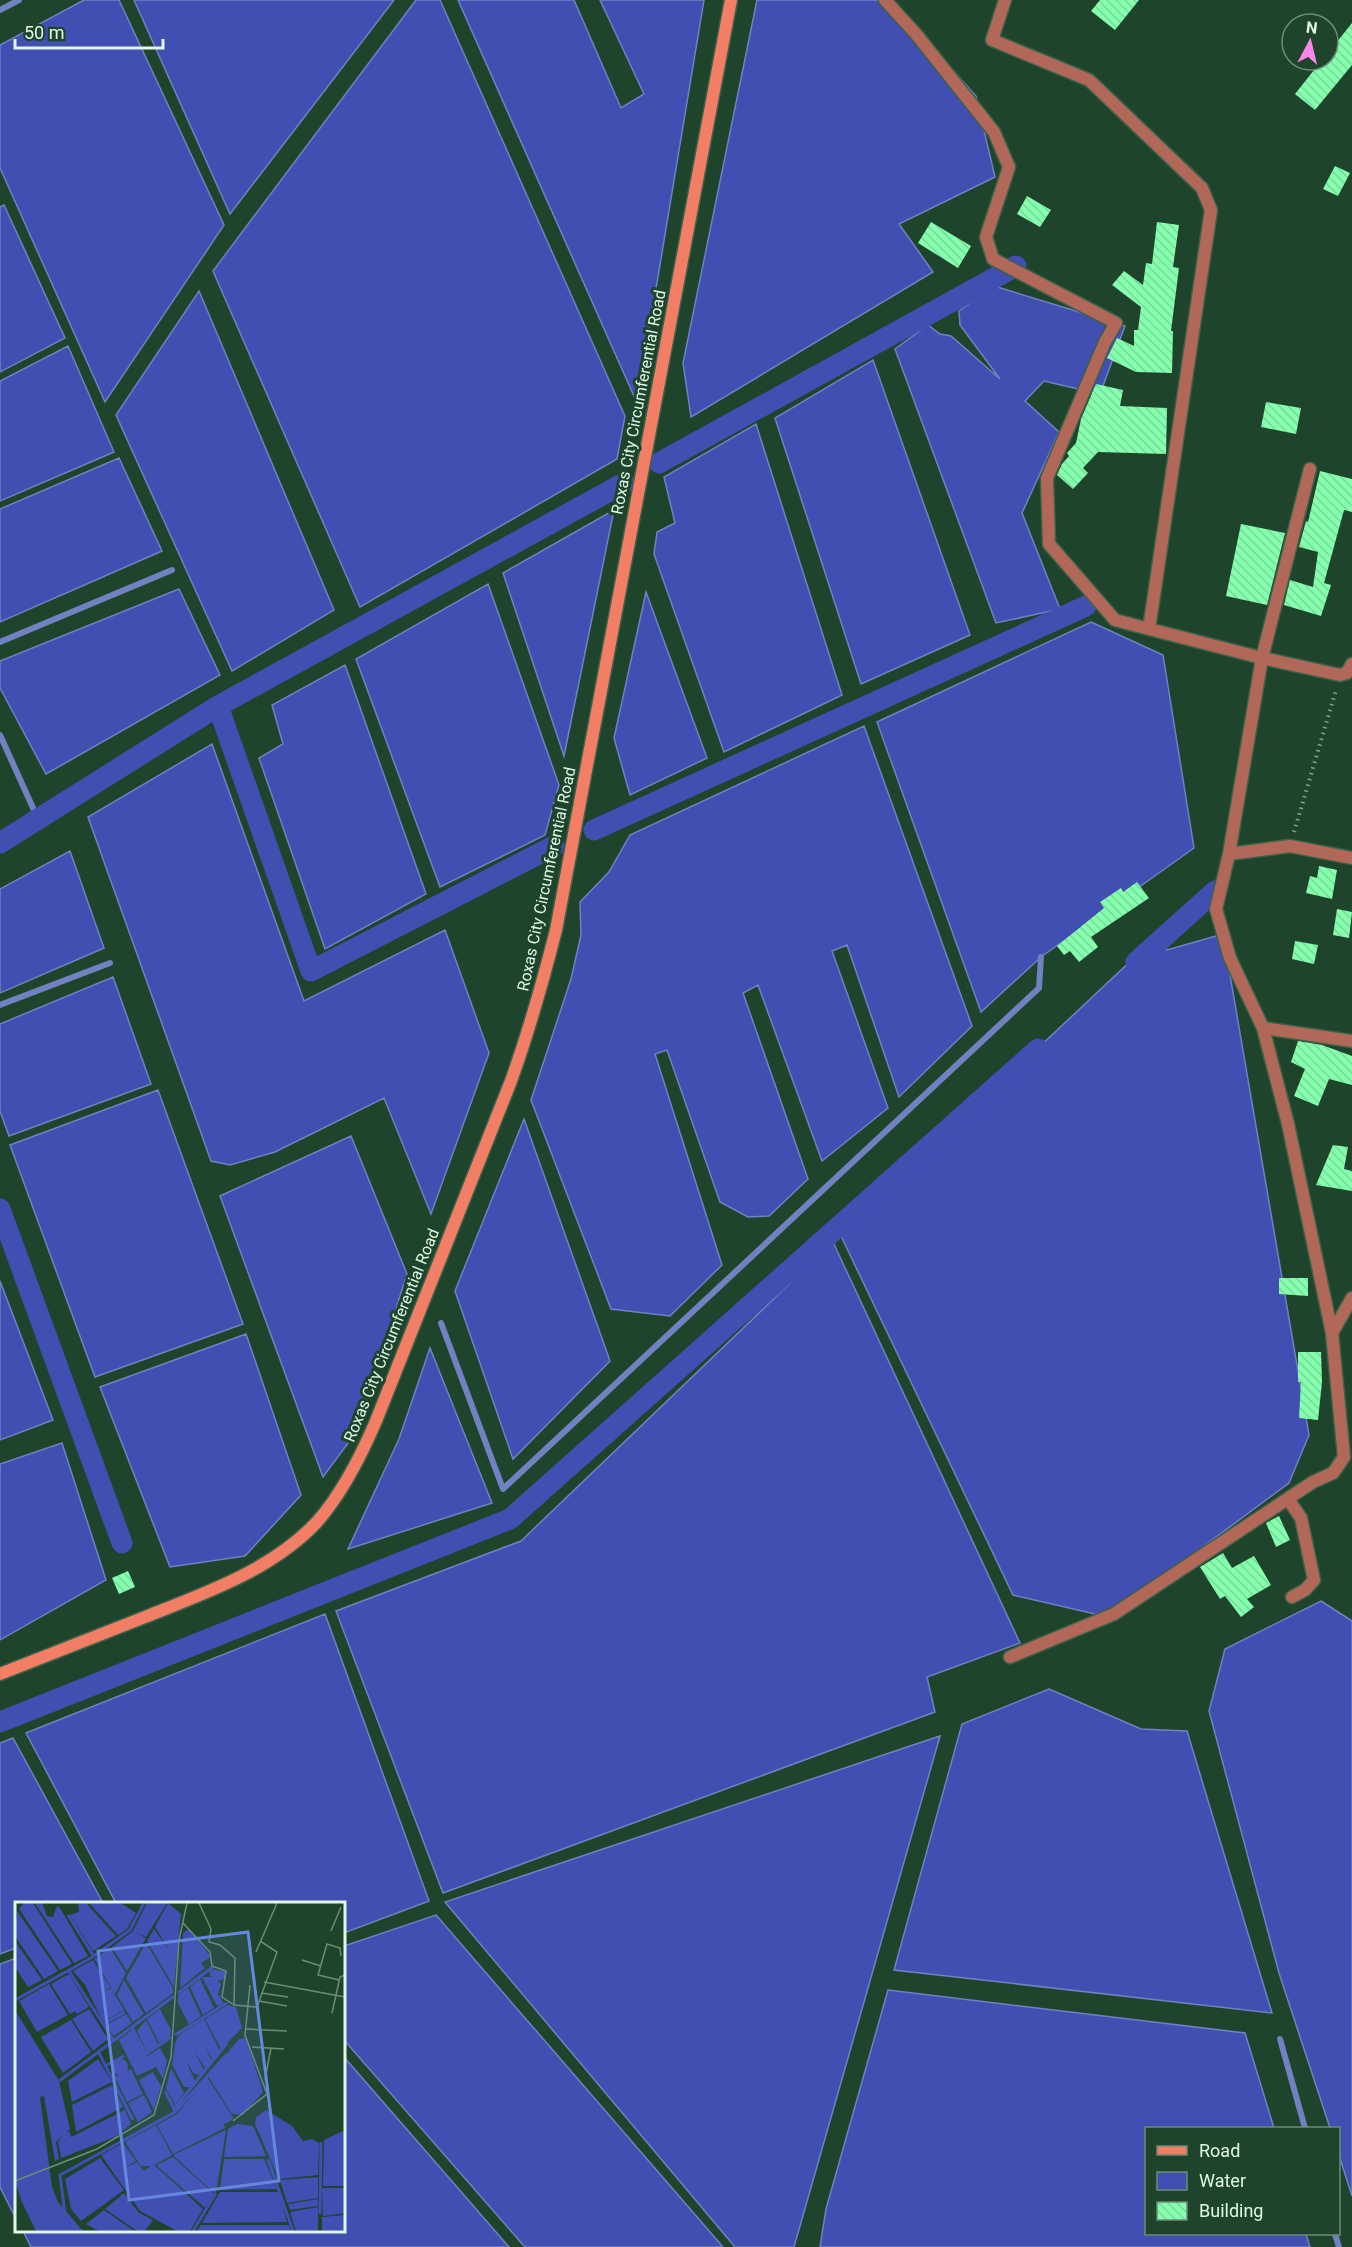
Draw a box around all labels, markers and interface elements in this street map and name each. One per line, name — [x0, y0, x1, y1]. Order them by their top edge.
scale bar — [15, 12, 164, 50]
north arrow — [1280, 12, 1340, 72]
text: N — [1305, 17, 1319, 38]
text: 50 m — [24, 22, 64, 43]
street label: Roxas City Circumferential Road — [607, 288, 670, 516]
street label: Roxas City Circumferential Road — [513, 765, 580, 993]
street label: Roxas City Circumferential Road — [340, 1226, 443, 1445]
inset map — [15, 1902, 345, 2232]
legend — [1145, 2127, 1340, 2235]
text: Road — [1199, 2140, 1240, 2161]
text: Water — [1199, 2170, 1246, 2191]
text: Building — [1199, 2200, 1263, 2221]

